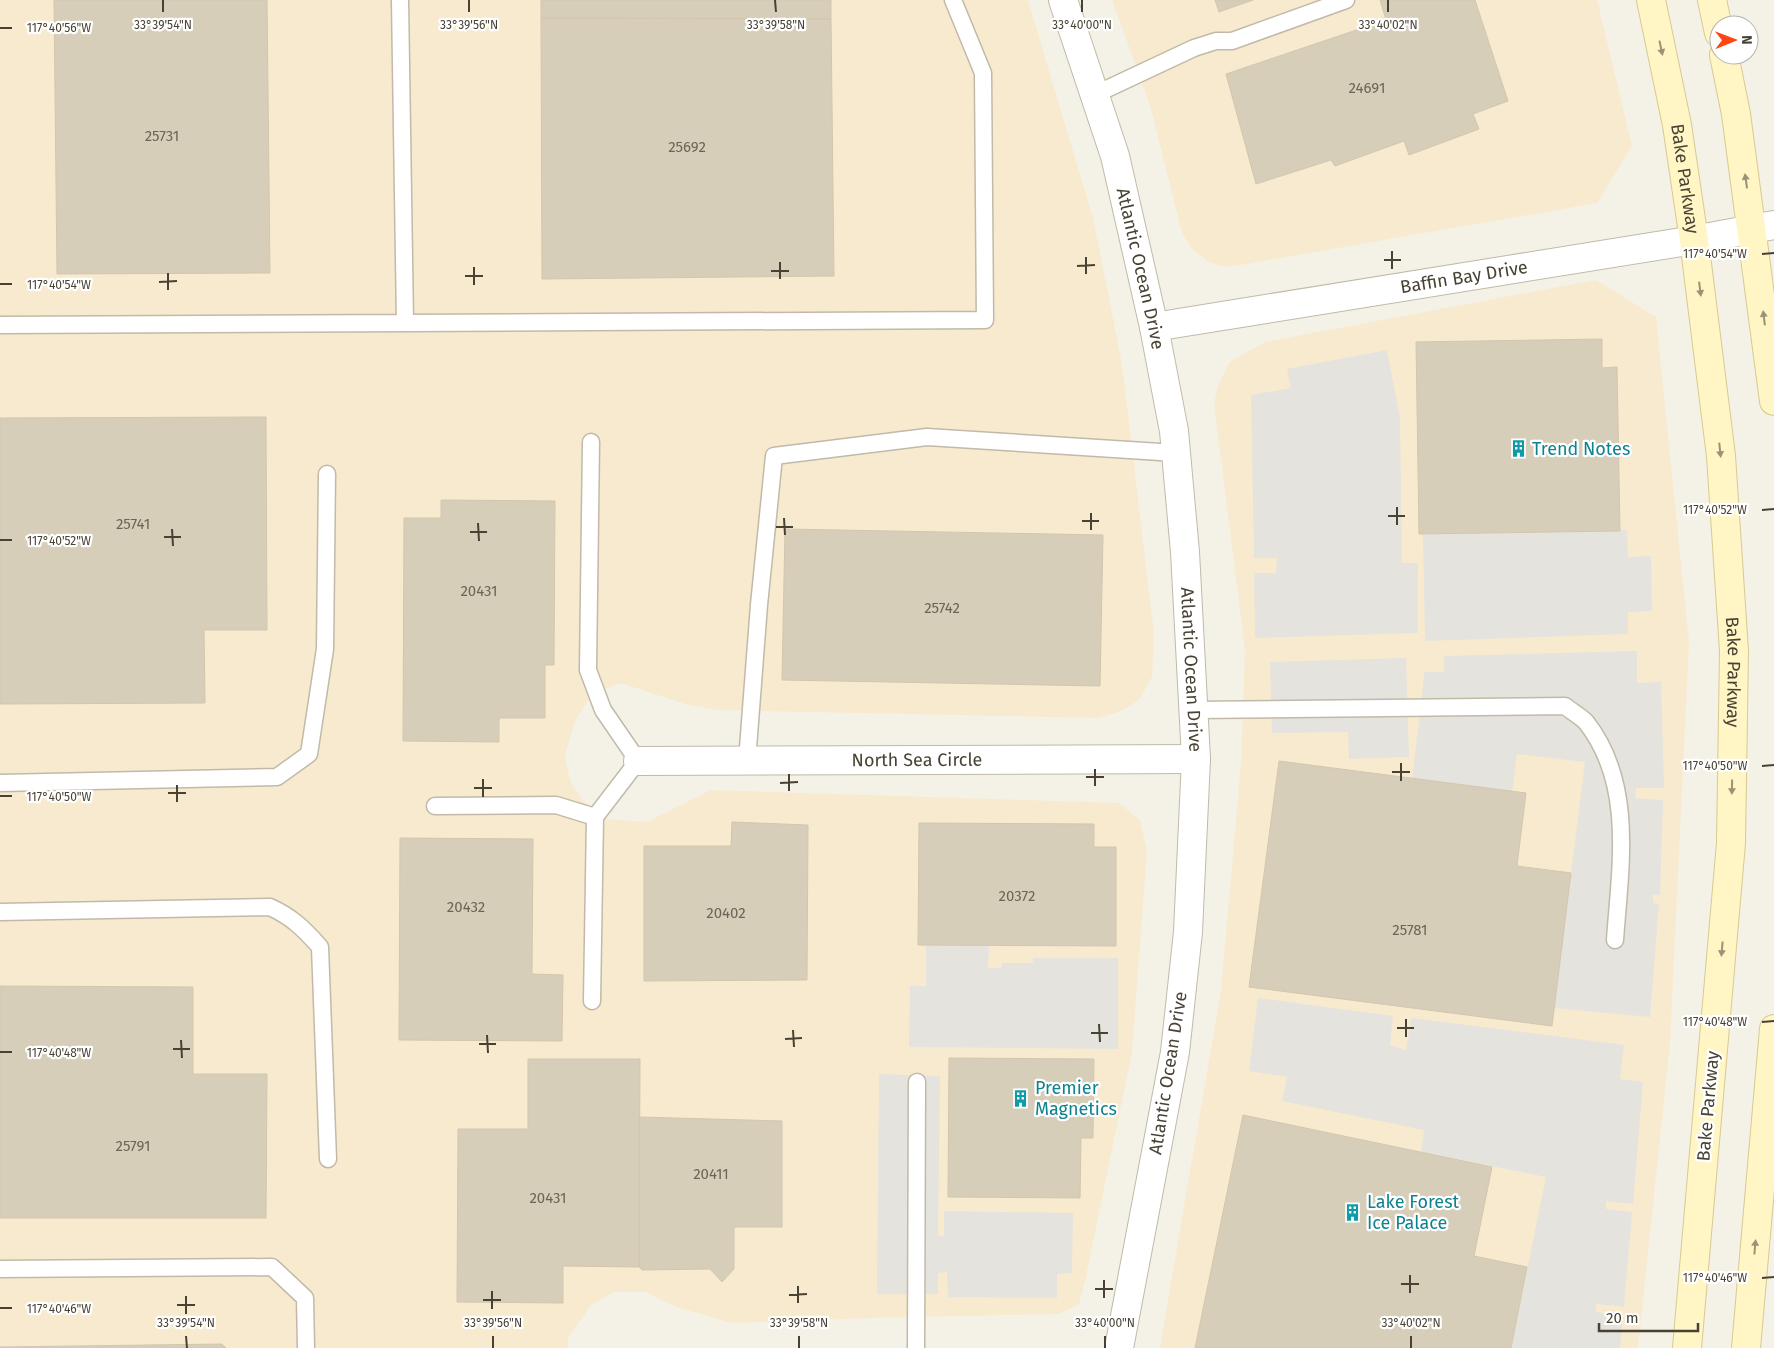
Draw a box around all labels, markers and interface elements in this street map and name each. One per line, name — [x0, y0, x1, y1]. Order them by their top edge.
north arrow — [1709, 15, 1759, 65]
text: 33°39'54"N — [134, 18, 192, 32]
text: 33°39'56"N — [440, 18, 498, 32]
text: 33°39'58"N — [747, 18, 805, 32]
text: 33°40'00"N — [1052, 18, 1112, 32]
text: 33°40'02"N — [1358, 18, 1418, 32]
text: 117°40'56"W — [27, 21, 91, 35]
text: N — [1738, 35, 1755, 45]
one-way arrow — [1657, 40, 1665, 55]
house number: 24691 — [1349, 79, 1385, 97]
street label: Bake Parkway — [1666, 122, 1704, 235]
house number: 25731 — [145, 127, 179, 145]
house number: 25692 — [668, 138, 706, 156]
one-way arrow — [1742, 173, 1750, 189]
street label: Atlantic Ocean Drive — [1112, 186, 1169, 351]
text: 117°40'54"W — [1683, 247, 1747, 261]
street label: Baffin Bay Drive — [1399, 256, 1529, 298]
text: 117°40'54"W — [27, 278, 91, 292]
one-way arrow — [1696, 281, 1704, 297]
one-way arrow — [1760, 310, 1768, 326]
place label: Trend Notes — [1532, 438, 1630, 460]
building icon: Trend Notes — [1508, 439, 1528, 459]
one-way arrow — [1716, 442, 1724, 458]
text: 117°40'52"W — [1683, 503, 1747, 517]
house number: 25741 — [116, 515, 150, 533]
text: 117°40'52"W — [27, 534, 91, 548]
house number: 20431 — [460, 582, 498, 600]
street label: Atlantic Ocean Drive — [1176, 587, 1207, 753]
house number: 25742 — [924, 599, 960, 617]
street label: Bake Parkway — [1721, 616, 1745, 728]
street label: North Sea Circle — [852, 749, 982, 771]
text: 117°40'50"W — [1683, 759, 1747, 773]
one-way arrow — [1728, 779, 1736, 795]
text: 117°40'50"W — [27, 790, 91, 804]
house number: 20372 — [999, 887, 1035, 905]
house number: 20432 — [447, 898, 485, 916]
house number: 20402 — [706, 904, 746, 922]
house number: 25781 — [1392, 921, 1428, 939]
one-way arrow — [1717, 941, 1725, 957]
street label: Atlantic Ocean Drive — [1144, 990, 1192, 1156]
text: 117°40'48"W — [1683, 1015, 1747, 1029]
text: 117°40'48"W — [27, 1046, 91, 1060]
street label: Bake Parkway — [1692, 1050, 1724, 1162]
place label: Premier Magnetics — [1035, 1077, 1117, 1120]
building icon: Premier Magnetics — [1011, 1088, 1031, 1108]
house number: 25791 — [115, 1137, 151, 1155]
house number: 20411 — [693, 1165, 729, 1183]
house number: 20431 — [529, 1189, 567, 1207]
place label: Lake Forest Ice Palace — [1367, 1191, 1460, 1234]
building icon: Lake Forest Ice Palace — [1343, 1202, 1363, 1222]
one-way arrow — [1751, 1239, 1759, 1255]
text: 117°40'46"W — [1683, 1271, 1747, 1285]
scale bar — [1599, 1300, 1698, 1332]
text: 117°40'46"W — [27, 1302, 91, 1316]
text: 20 m — [1606, 1309, 1639, 1327]
text: 33°39'54"N — [157, 1316, 215, 1330]
text: 33°39'56"N — [464, 1316, 522, 1330]
text: 33°39'58"N — [770, 1316, 828, 1330]
text: 33°40'00"N — [1075, 1316, 1135, 1330]
text: 33°40'02"N — [1381, 1316, 1441, 1330]

